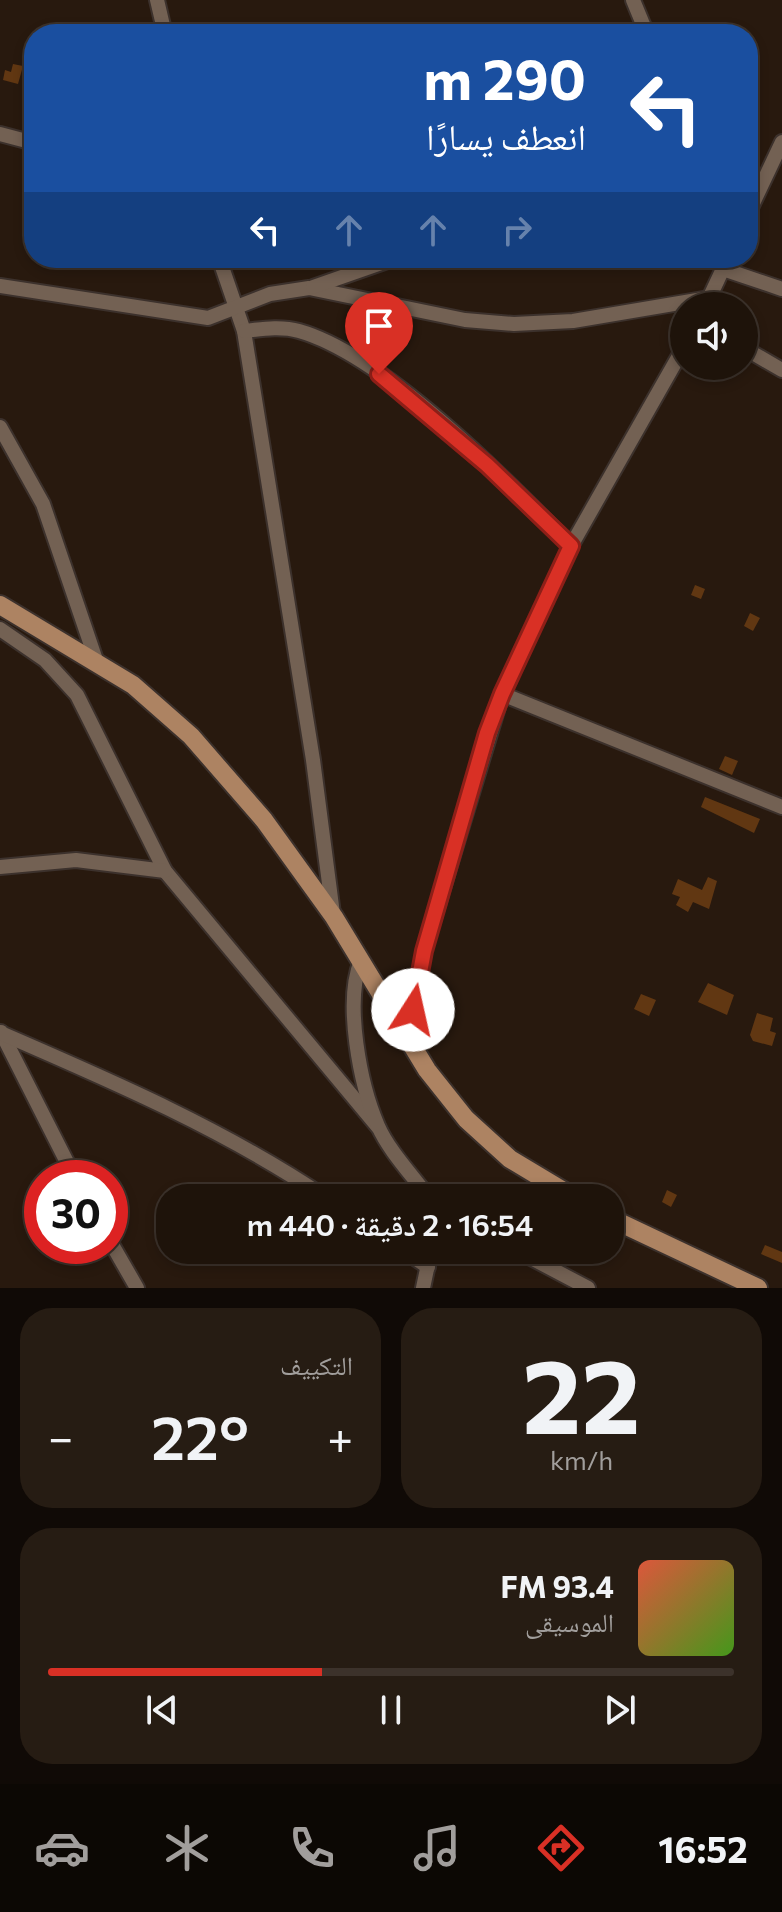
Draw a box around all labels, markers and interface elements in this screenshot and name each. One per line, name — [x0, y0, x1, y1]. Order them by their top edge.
text: 290 m — [423, 43, 586, 112]
icon: left — [614, 56, 718, 160]
text: انعطف يسارًا — [426, 113, 586, 157]
icon: left — [243, 208, 287, 252]
icon: ahead — [327, 208, 371, 252]
icon: ahead — [411, 208, 455, 252]
icon: right — [495, 208, 539, 252]
pin — [345, 292, 413, 374]
map controls — [670, 292, 758, 380]
button: sound — [670, 292, 758, 380]
icon: arrive — [357, 304, 401, 348]
position arrow — [371, 968, 455, 1052]
speed limit sign: 30 — [24, 1160, 128, 1264]
text: 16:54 · 2 دقيقة · 440 m — [247, 1205, 533, 1242]
text: 22 — [522, 1328, 641, 1455]
text: التكييف — [280, 1349, 353, 1380]
text: 22° — [151, 1399, 249, 1472]
text: − — [48, 1409, 73, 1463]
text: + — [327, 1409, 353, 1463]
text: km/h — [550, 1444, 613, 1475]
text: 93.4 FM — [501, 1567, 614, 1604]
text: الموسيقى — [525, 1606, 614, 1637]
icon: previous — [140, 1688, 184, 1732]
icon: pause — [369, 1688, 413, 1732]
icon: next — [598, 1688, 642, 1732]
icon: car — [34, 1820, 90, 1876]
icon: climate — [159, 1820, 215, 1876]
icon: phone — [284, 1820, 340, 1876]
icon: music — [409, 1820, 465, 1876]
icon: directions — [533, 1820, 589, 1876]
text: 16:52 — [658, 1826, 748, 1870]

